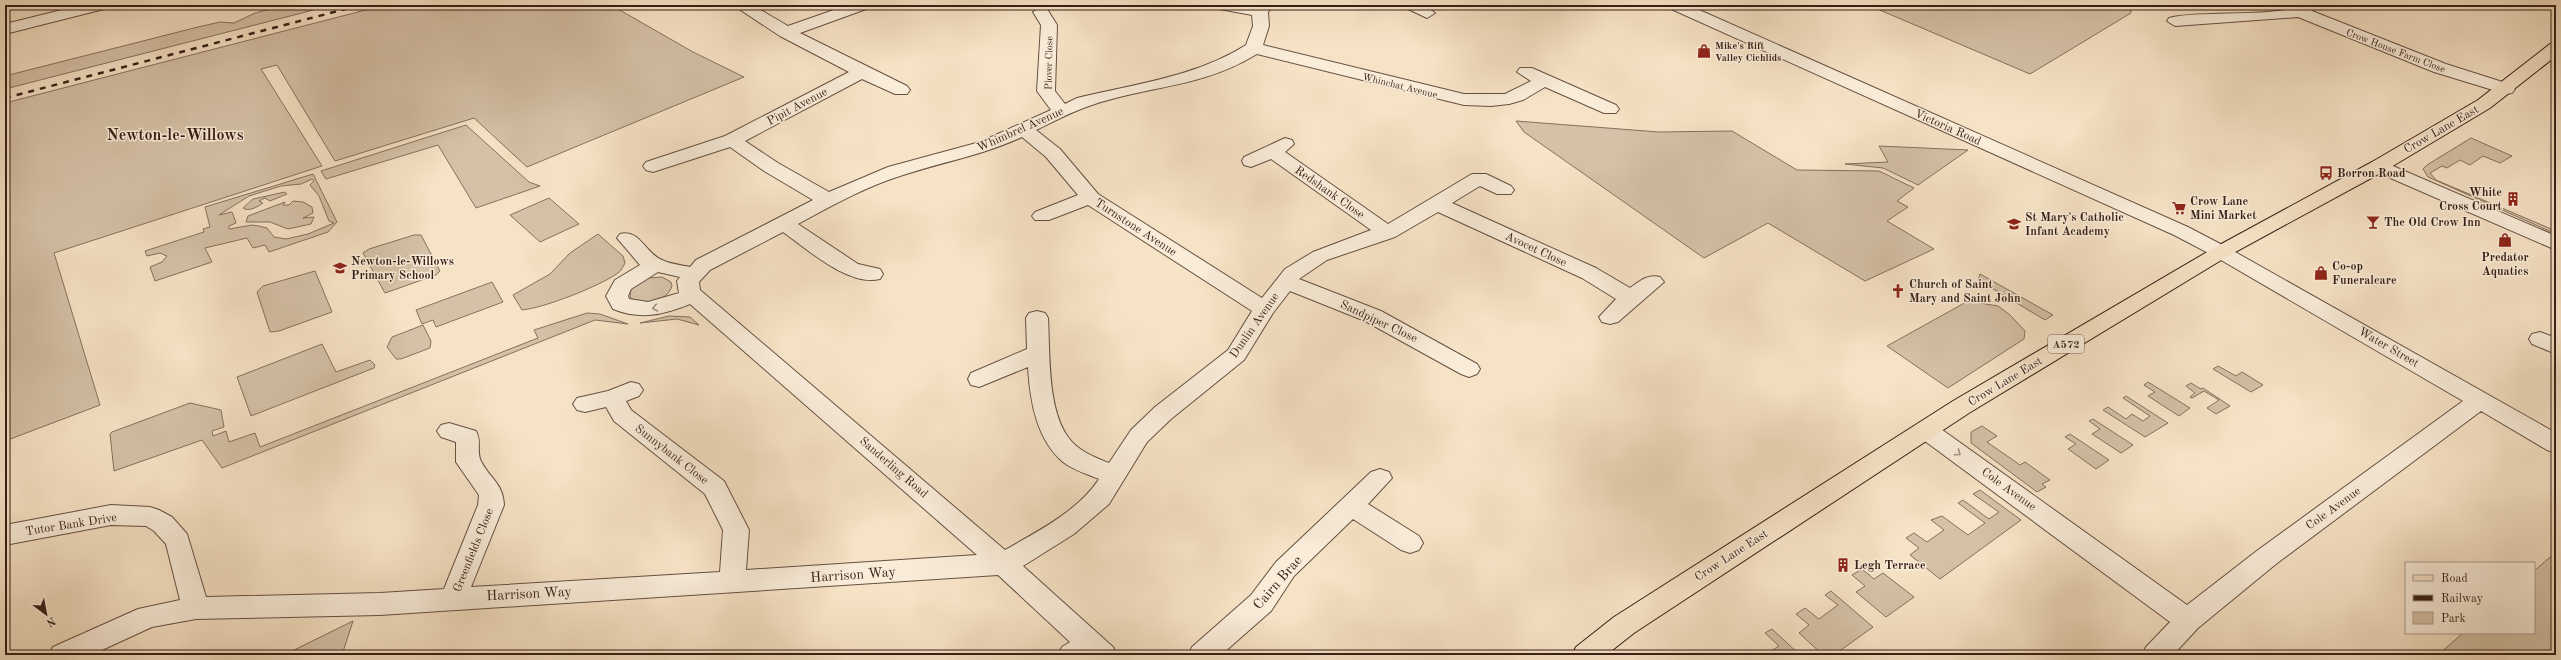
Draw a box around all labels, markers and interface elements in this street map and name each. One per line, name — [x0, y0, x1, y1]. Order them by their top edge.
street label: Crow House Farm Close — [2345, 27, 2447, 75]
street label: Plover Close — [1044, 36, 1054, 90]
place label: Mike's Rift Valley Cichlids — [1715, 41, 1781, 63]
shop icon: Mike's Rift Valley Cichlids — [1696, 43, 1712, 59]
street label: Whinchat Avenue — [1361, 72, 1439, 100]
street label: Pipit Avenue — [765, 86, 830, 128]
street label: Crow Lane East — [2402, 104, 2481, 156]
street label: Whimbrel Avenue — [975, 105, 1066, 154]
street label: Victoria Road — [1912, 108, 1983, 148]
district label: Newton-le-Willows — [106, 128, 244, 144]
street label: Redshank Close — [1292, 164, 1367, 222]
bus stop icon: Borron Road — [2318, 165, 2334, 181]
place label: Borron Road — [2337, 168, 2406, 180]
place label: White Cross Court — [2439, 187, 2503, 213]
building icon: White Cross Court — [2505, 191, 2521, 207]
place label: Crow Lane Mini Market — [2190, 196, 2257, 222]
street label: Turnstone Avenue — [1092, 197, 1179, 259]
supermarket icon: Crow Lane Mini Market — [2171, 200, 2187, 216]
place label: St Mary's Catholic Infant Academy — [2025, 212, 2124, 238]
bar icon: The Old Crow Inn — [2365, 214, 2381, 230]
school or university icon: St Mary's Catholic Infant Academy — [2006, 216, 2022, 232]
place label: The Old Crow Inn — [2384, 217, 2481, 229]
street label: Avocet Close — [1503, 230, 1569, 270]
shop icon: Predator Aquatics — [2497, 232, 2513, 248]
place label: Predator Aquatics — [2481, 252, 2529, 278]
place label: Newton-le-Willows Primary School — [351, 256, 454, 282]
school or university icon: Newton-le-Willows Primary School — [332, 260, 348, 276]
place label: Co-op Funeralcare — [2332, 261, 2397, 287]
shop icon: Co-op Funeralcare — [2313, 265, 2329, 281]
place label: Church of Saint Mary and Saint John — [1909, 279, 2021, 305]
church icon: Church of Saint Mary and Saint John — [1890, 283, 1906, 299]
street label: Dunlin Avenue — [1228, 290, 1282, 360]
street label: Sandpiper Close — [1338, 299, 1419, 345]
one-way arrow — [652, 303, 659, 311]
street label: Water Street — [2356, 326, 2421, 370]
road number: A572 — [2048, 335, 2084, 353]
street label: Crow Lane East — [1966, 355, 2045, 409]
street label: Sunnybank Close — [633, 423, 711, 487]
street label: Sanderling Road — [857, 435, 930, 501]
one-way arrow — [1954, 448, 1961, 456]
street label: Cole Avenue — [1979, 466, 2038, 514]
street label: Cole Avenue — [2304, 485, 2363, 533]
street label: Greenfields Close — [452, 506, 496, 594]
street label: Tutor Bank Drive — [25, 512, 118, 538]
street label: Crow Lane East — [1693, 528, 1770, 584]
street label: Cairn Brae — [1251, 553, 1305, 612]
building icon: Legh Terrace — [1835, 557, 1851, 573]
place label: Legh Terrace — [1854, 560, 1926, 572]
legend — [2405, 562, 2535, 634]
street label: Harrison Way — [810, 565, 897, 585]
text: Road — [2441, 573, 2468, 585]
street label: Harrison Way — [486, 585, 573, 603]
text: Railway — [2441, 593, 2484, 605]
north arrow — [26, 594, 66, 634]
text: Park — [2441, 613, 2466, 625]
text: N — [44, 614, 57, 628]

